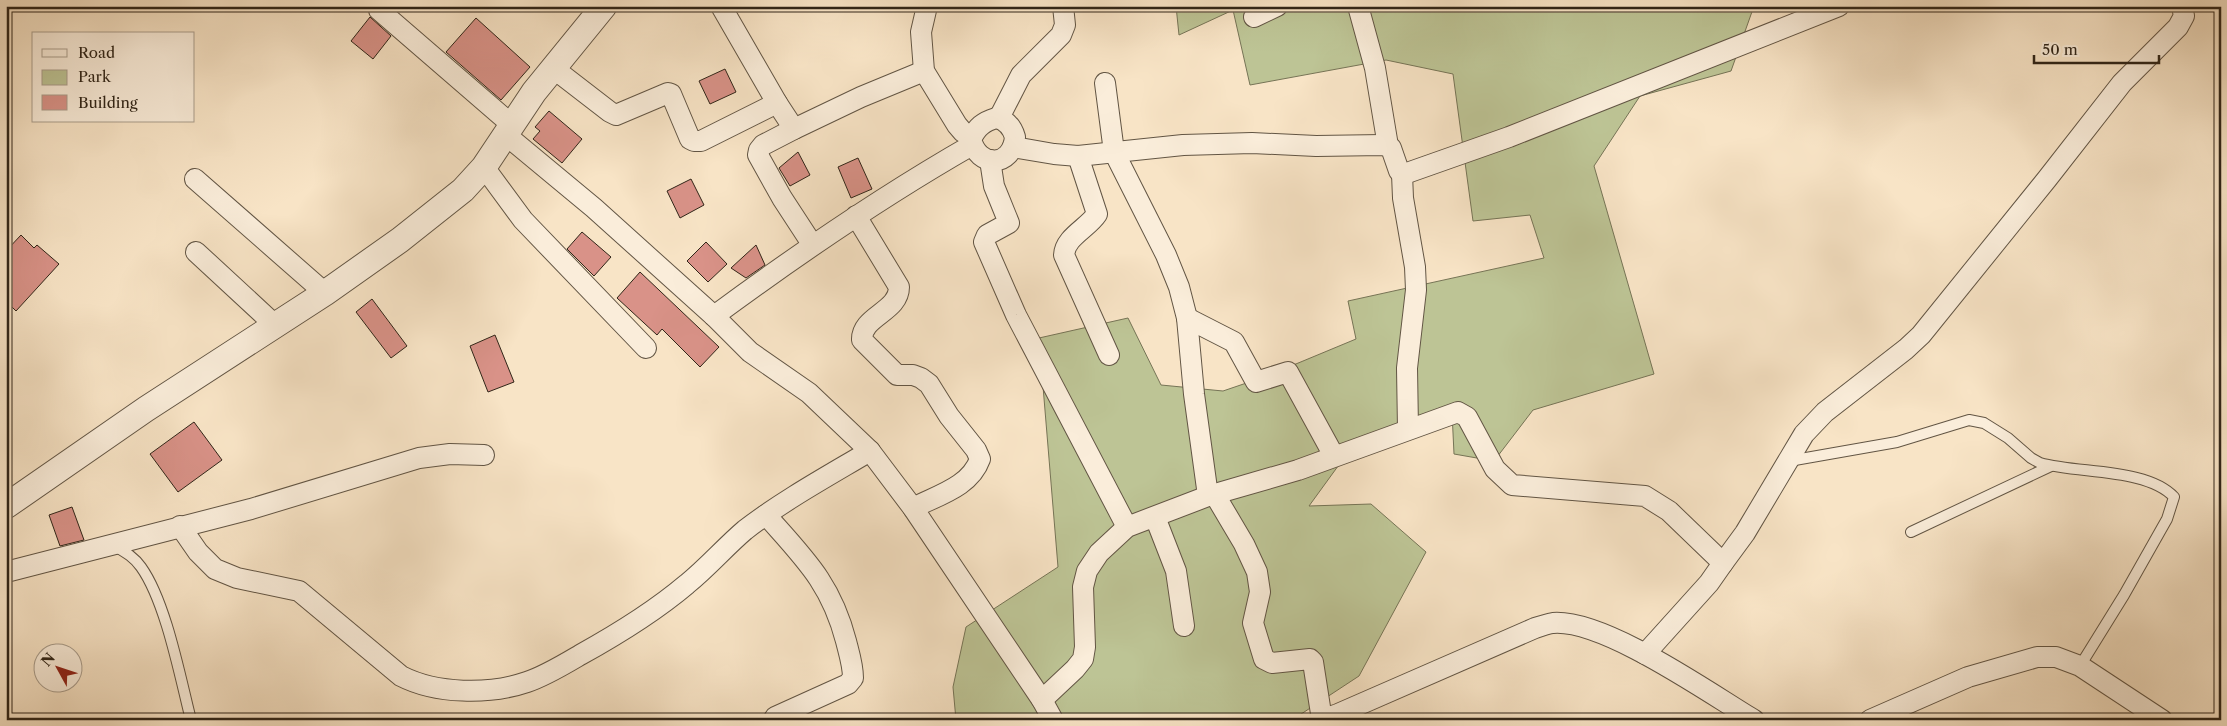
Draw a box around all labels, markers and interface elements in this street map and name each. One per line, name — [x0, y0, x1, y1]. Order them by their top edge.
legend — [32, 32, 195, 122]
scale bar — [2034, 32, 2160, 64]
text: 50 m — [2042, 40, 2078, 59]
text: Road — [78, 43, 115, 62]
text: Park — [78, 67, 112, 86]
text: Building — [78, 93, 138, 112]
north arrow — [32, 644, 82, 694]
text: N — [37, 649, 59, 670]

